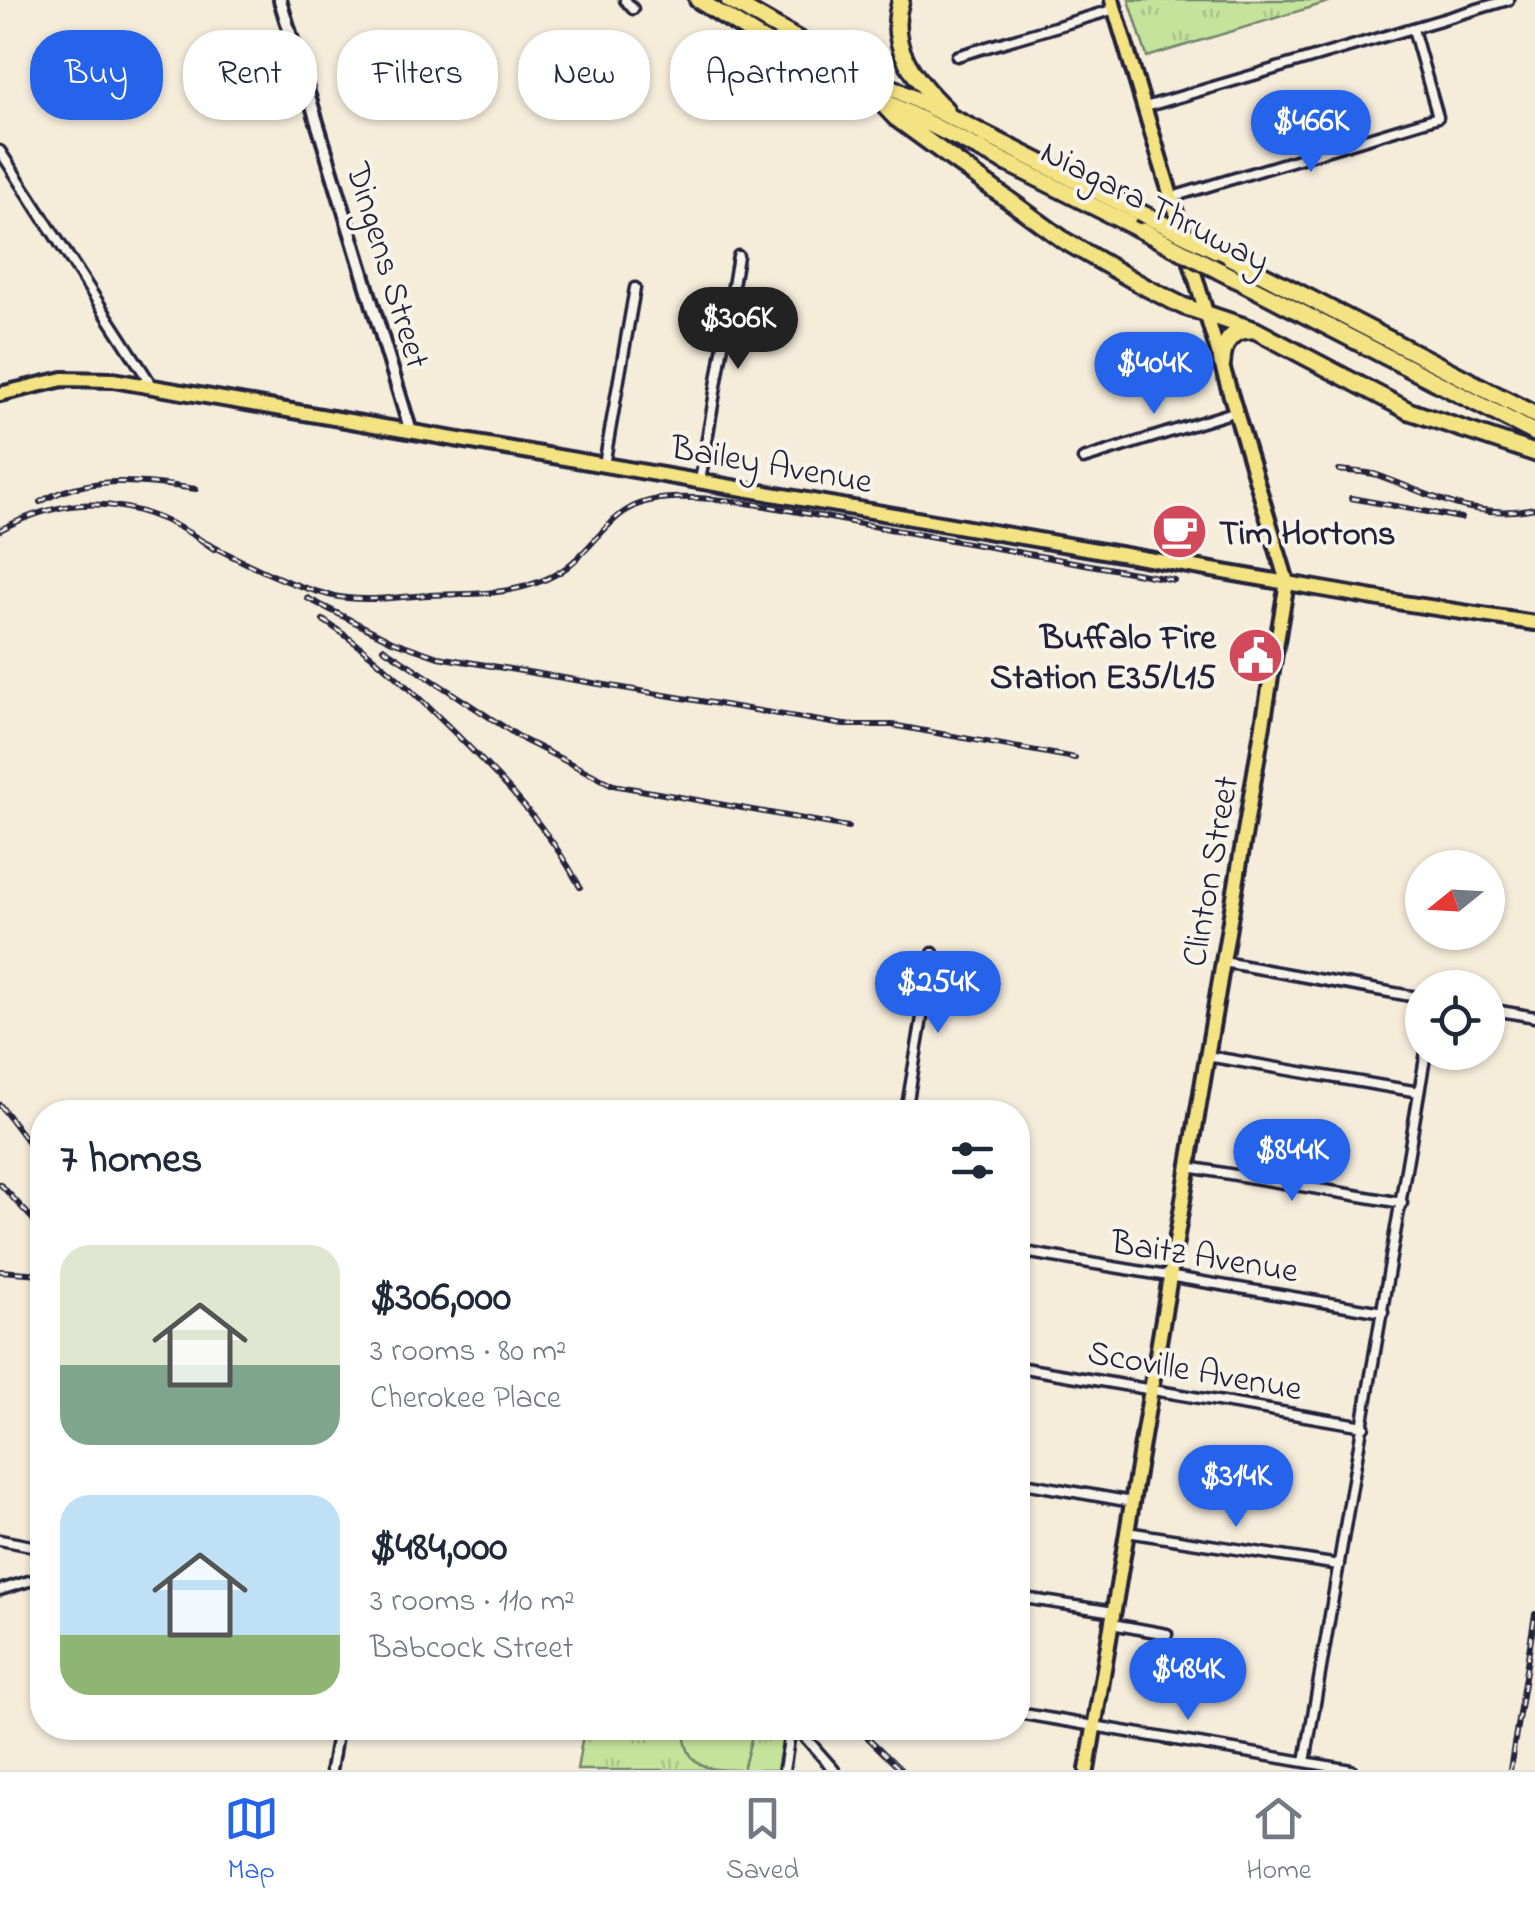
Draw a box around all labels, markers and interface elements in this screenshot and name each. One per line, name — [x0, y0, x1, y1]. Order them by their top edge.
chip: Buy — [30, 30, 163, 120]
chip: Rent — [183, 30, 317, 120]
chip: Filters — [337, 30, 498, 120]
chip: New — [518, 30, 650, 120]
chip: Apartment — [670, 30, 894, 120]
pin: $466K — [1241, 90, 1381, 175]
text: $466K — [1273, 99, 1349, 146]
street label: Niagara Thruway — [1031, 128, 1278, 288]
street label: Dingens Street — [330, 156, 441, 375]
pin: $306K — [668, 287, 808, 372]
text: $306K — [700, 296, 776, 343]
pin: $404K — [1084, 332, 1224, 417]
text: $404K — [1116, 341, 1192, 388]
street label: Bailey Avenue — [666, 424, 876, 509]
cafe icon: Tim Hortons — [1150, 502, 1210, 562]
place label: Tim Hortons — [1219, 510, 1396, 561]
place label: Buffalo Fire Station E35/L15 — [990, 614, 1217, 705]
public building icon: Buffalo Fire Station E35/L15 — [1225, 626, 1285, 686]
street label: Clinton Street — [1171, 772, 1254, 971]
north arrow — [1405, 850, 1505, 950]
map controls — [1405, 850, 1505, 1070]
pin: $254K — [868, 951, 1008, 1036]
text: $254K — [897, 960, 979, 1007]
button: locate — [1405, 970, 1505, 1070]
pin: $844K — [1222, 1119, 1362, 1204]
text: $844K — [1255, 1128, 1329, 1175]
text: 7 homes — [60, 1130, 202, 1191]
icon: filters — [945, 1133, 1000, 1188]
street label: Baitz Avenue — [1106, 1218, 1302, 1298]
text: $306,000 — [370, 1268, 511, 1329]
icon: home — [140, 1285, 260, 1405]
text: 3 rooms · 80 m² — [370, 1329, 567, 1376]
street label: Scoville Avenue — [1083, 1329, 1306, 1416]
text: Cherokee Place — [370, 1376, 561, 1423]
pin: $314K — [1166, 1445, 1306, 1530]
text: $314K — [1200, 1454, 1272, 1501]
text: $484,000 — [370, 1518, 507, 1579]
icon: home — [140, 1535, 260, 1655]
text: 3 rooms · 110 m² — [370, 1579, 575, 1626]
text: Babcock Street — [370, 1626, 573, 1673]
pin: $484K — [1118, 1638, 1258, 1723]
text: $484K — [1151, 1647, 1225, 1694]
tab: Map — [224, 1791, 279, 1892]
tab: Saved — [726, 1791, 799, 1892]
tab: Home — [1246, 1791, 1311, 1892]

